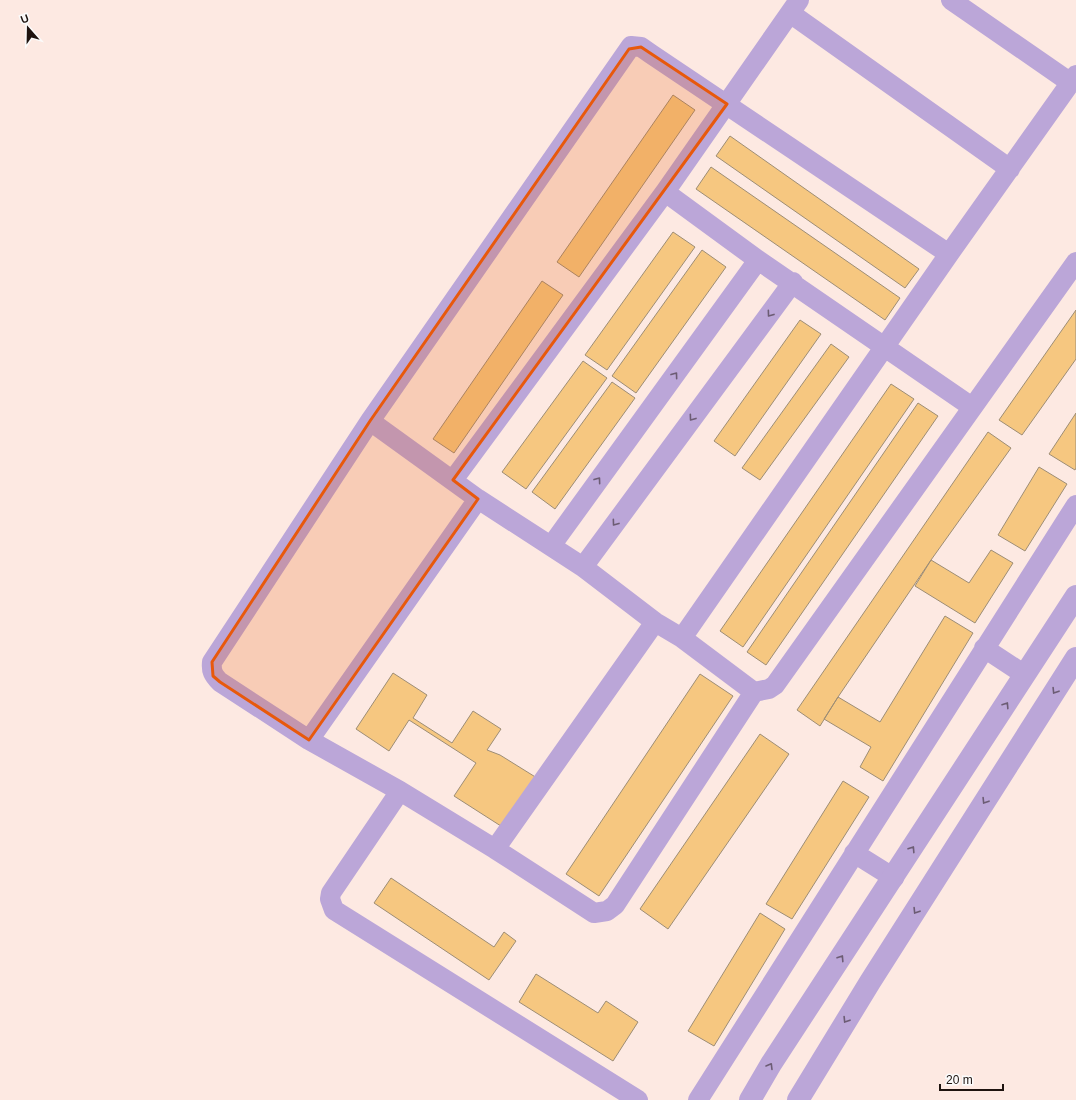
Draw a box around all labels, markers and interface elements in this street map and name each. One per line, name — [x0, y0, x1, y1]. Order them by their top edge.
north arrow — [8, 8, 48, 48]
text: U — [19, 12, 30, 26]
one-way arrow — [767, 309, 774, 316]
one-way arrow — [670, 372, 678, 379]
one-way arrow — [690, 414, 697, 421]
one-way arrow — [593, 477, 601, 484]
one-way arrow — [612, 519, 620, 526]
one-way arrow — [1052, 687, 1060, 694]
one-way arrow — [1001, 702, 1009, 709]
one-way arrow — [983, 797, 990, 804]
one-way arrow — [907, 846, 915, 853]
one-way arrow — [913, 906, 920, 913]
one-way arrow — [836, 955, 844, 962]
one-way arrow — [844, 1016, 851, 1023]
one-way arrow — [765, 1063, 772, 1070]
scale bar — [940, 1066, 1003, 1092]
text: 20 m — [946, 1073, 973, 1087]

